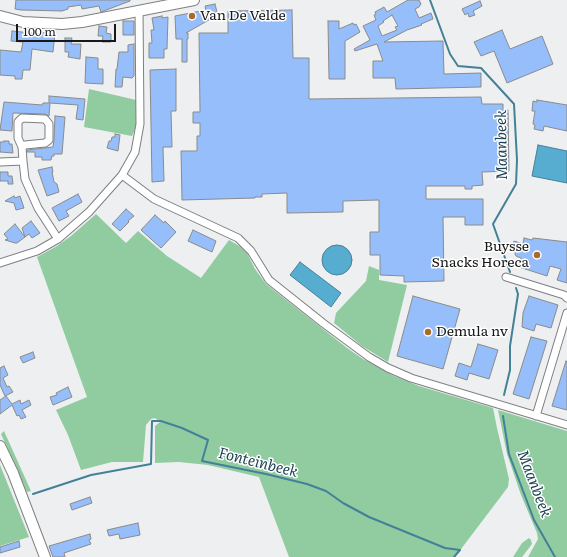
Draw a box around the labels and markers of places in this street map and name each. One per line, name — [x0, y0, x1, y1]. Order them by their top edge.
place label: Van De Velde — [200, 8, 286, 24]
marker: Van De Velde — [187, 11, 197, 21]
place label: Buysse Snacks Horeca — [431, 239, 529, 272]
marker: Buysse Snacks Horeca — [532, 250, 542, 260]
place label: Demula nv — [436, 324, 508, 340]
marker: Demula nv — [423, 327, 433, 337]

